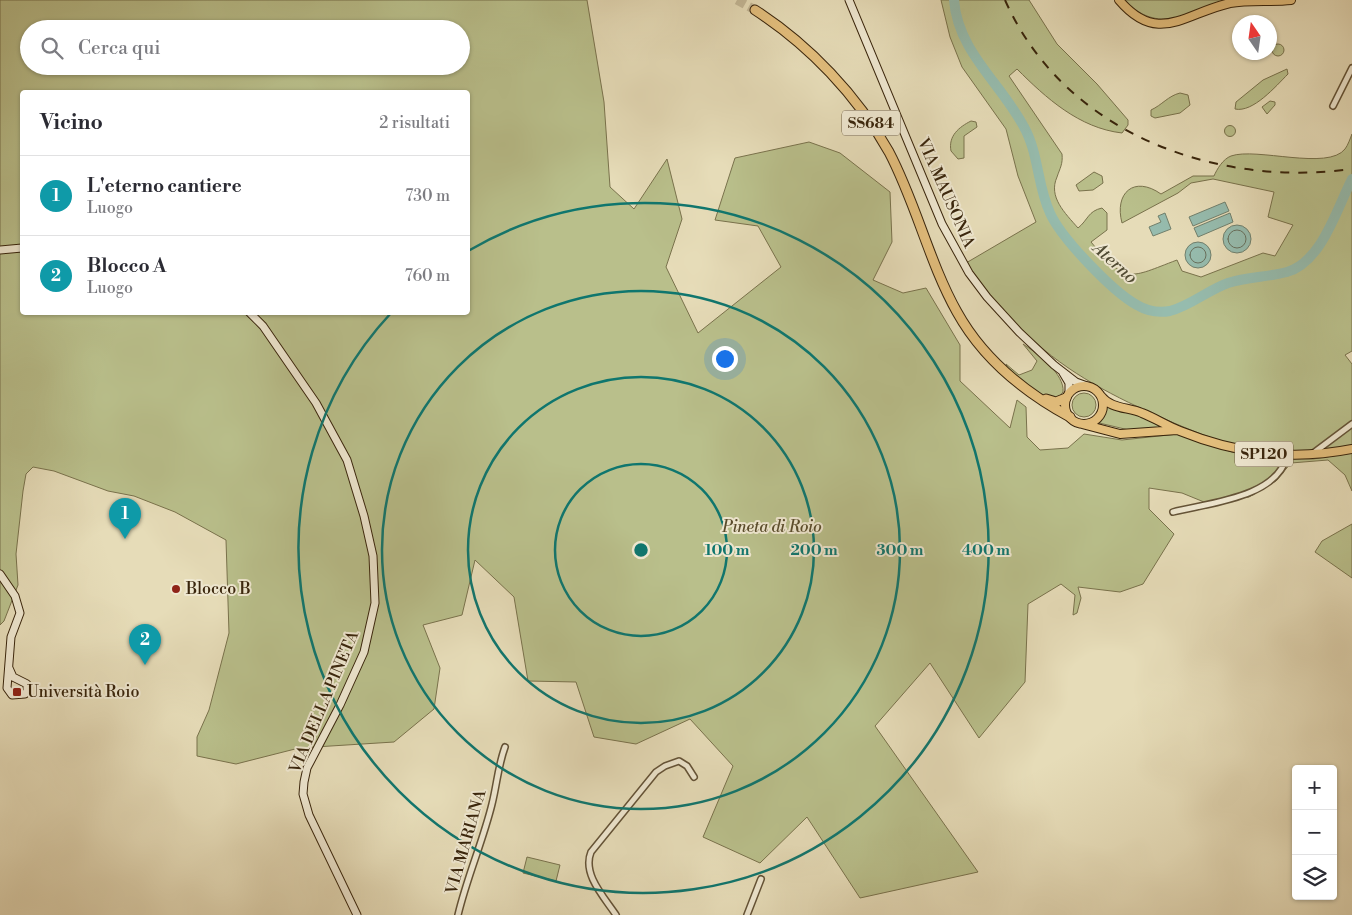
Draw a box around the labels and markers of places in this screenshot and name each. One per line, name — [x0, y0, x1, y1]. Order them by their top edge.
pin: 1 — [109, 498, 141, 539]
centre of rings — [632, 541, 650, 559]
place label: Blocco B — [185, 579, 251, 599]
marker: Blocco B — [170, 583, 182, 595]
pin: 2 — [129, 624, 161, 665]
place label: Università Roio — [27, 682, 140, 702]
marker: Università Roio — [11, 686, 23, 698]

